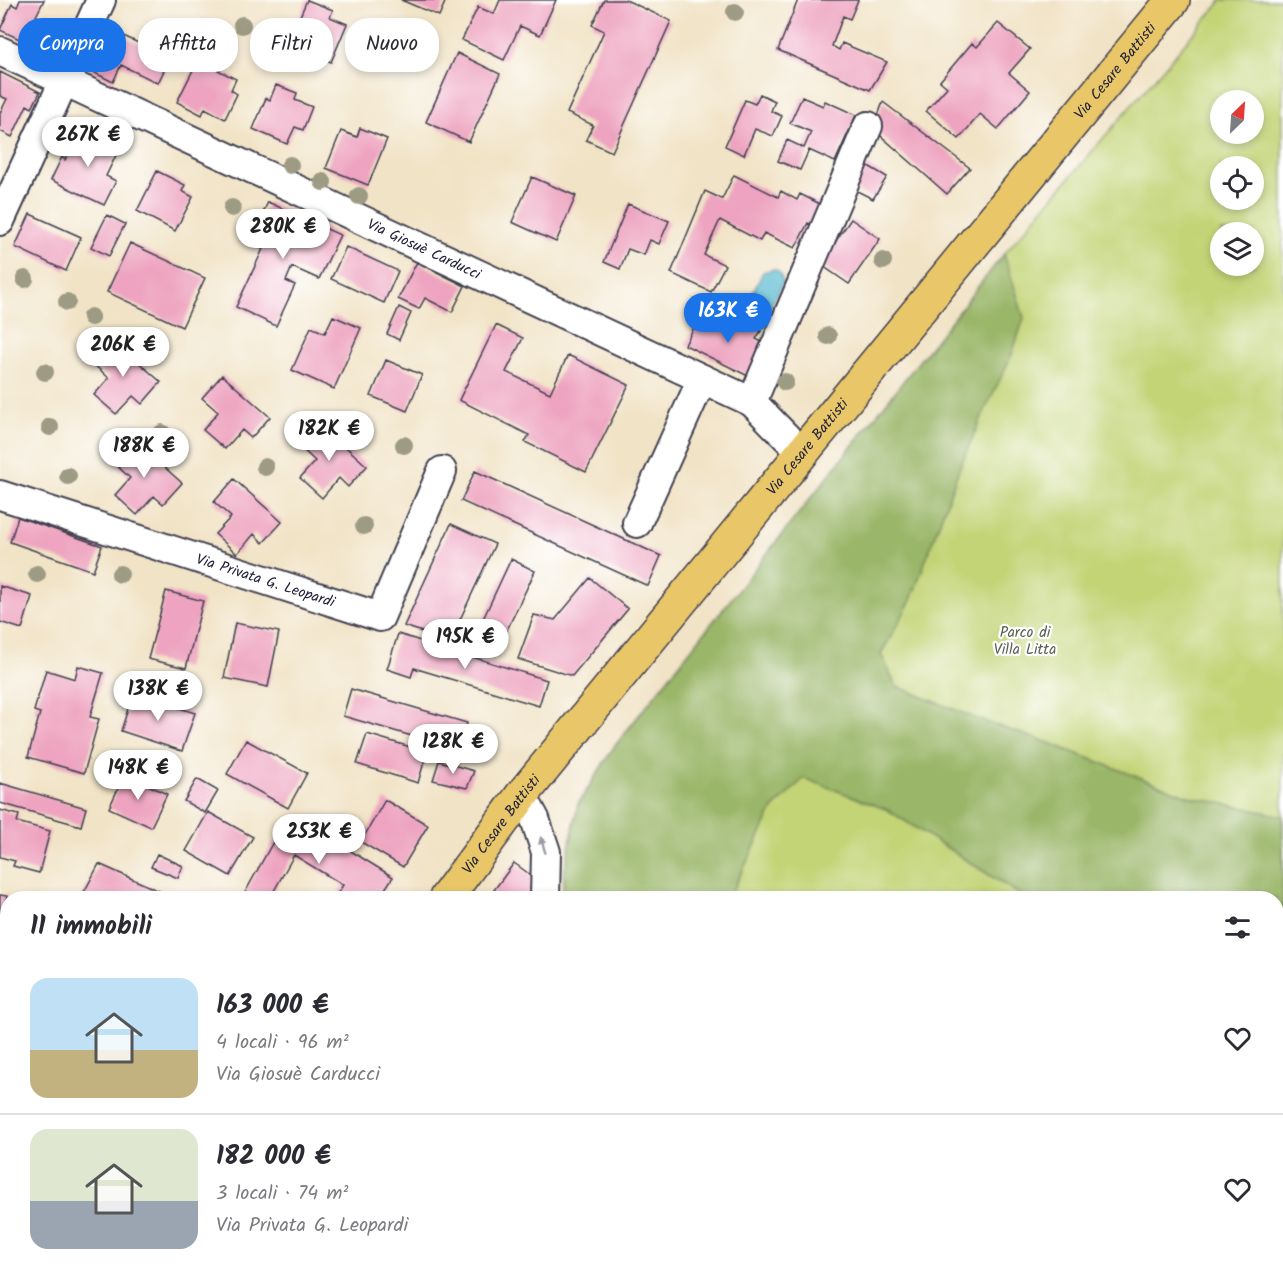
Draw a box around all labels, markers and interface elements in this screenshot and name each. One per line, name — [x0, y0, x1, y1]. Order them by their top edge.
street label: Via Cesare Battisti — [1069, 17, 1164, 125]
chip: Compra — [18, 18, 126, 72]
chip: Affitta — [138, 18, 238, 72]
chip: Filtri — [250, 18, 333, 72]
chip: Nuovo — [345, 18, 439, 72]
north arrow — [1210, 90, 1264, 144]
map controls — [1210, 90, 1264, 276]
pin: 267K € — [39, 117, 137, 168]
text: 267K € — [56, 120, 120, 152]
button: locate — [1210, 156, 1264, 210]
pin: 280K € — [234, 209, 332, 260]
text: 280K € — [250, 212, 316, 244]
street label: Via Giosuè Carducci — [363, 213, 486, 287]
button: layers — [1210, 222, 1264, 276]
pin: 163K € — [679, 293, 777, 344]
text: 163K € — [698, 296, 758, 328]
pin: 206K € — [74, 327, 172, 378]
text: 206K € — [90, 330, 156, 362]
street label: Via Cesare Battisti — [761, 393, 856, 501]
pin: 182K € — [280, 411, 378, 462]
text: 182K € — [298, 414, 360, 446]
pin: 188K € — [95, 428, 193, 479]
text: 188K € — [113, 431, 175, 463]
street label: Via Privata G. Leopardi — [193, 548, 339, 615]
pin: 195K € — [416, 619, 514, 670]
park label: Parco di Villa Litta — [994, 621, 1056, 662]
text: 195K € — [436, 622, 494, 654]
pin: 138K € — [109, 671, 207, 722]
text: 138K € — [127, 674, 189, 706]
pin: 128K € — [404, 724, 502, 775]
text: 128K € — [422, 727, 484, 759]
pin: 148K € — [89, 750, 187, 801]
text: 148K € — [107, 753, 169, 785]
street label: Via Cesare Battisti — [456, 769, 548, 880]
pin: 253K € — [270, 814, 368, 865]
text: 253K € — [286, 817, 352, 849]
one-way arrow — [538, 836, 547, 854]
text: 11 immobili — [30, 906, 152, 948]
icon: filters — [1221, 911, 1254, 944]
text: 163 000 € — [216, 985, 329, 1027]
icon: home — [78, 1002, 150, 1074]
icon: heart — [1221, 1022, 1254, 1055]
text: 4 locali · 96 m² — [216, 1027, 349, 1059]
text: Via Giosuè Carducci — [216, 1059, 380, 1091]
text: 182 000 € — [216, 1136, 331, 1178]
icon: home — [78, 1153, 150, 1225]
icon: heart — [1221, 1173, 1254, 1206]
text: 3 locali · 74 m² — [216, 1178, 348, 1210]
text: Via Privata G. Leopardi — [216, 1210, 408, 1242]

